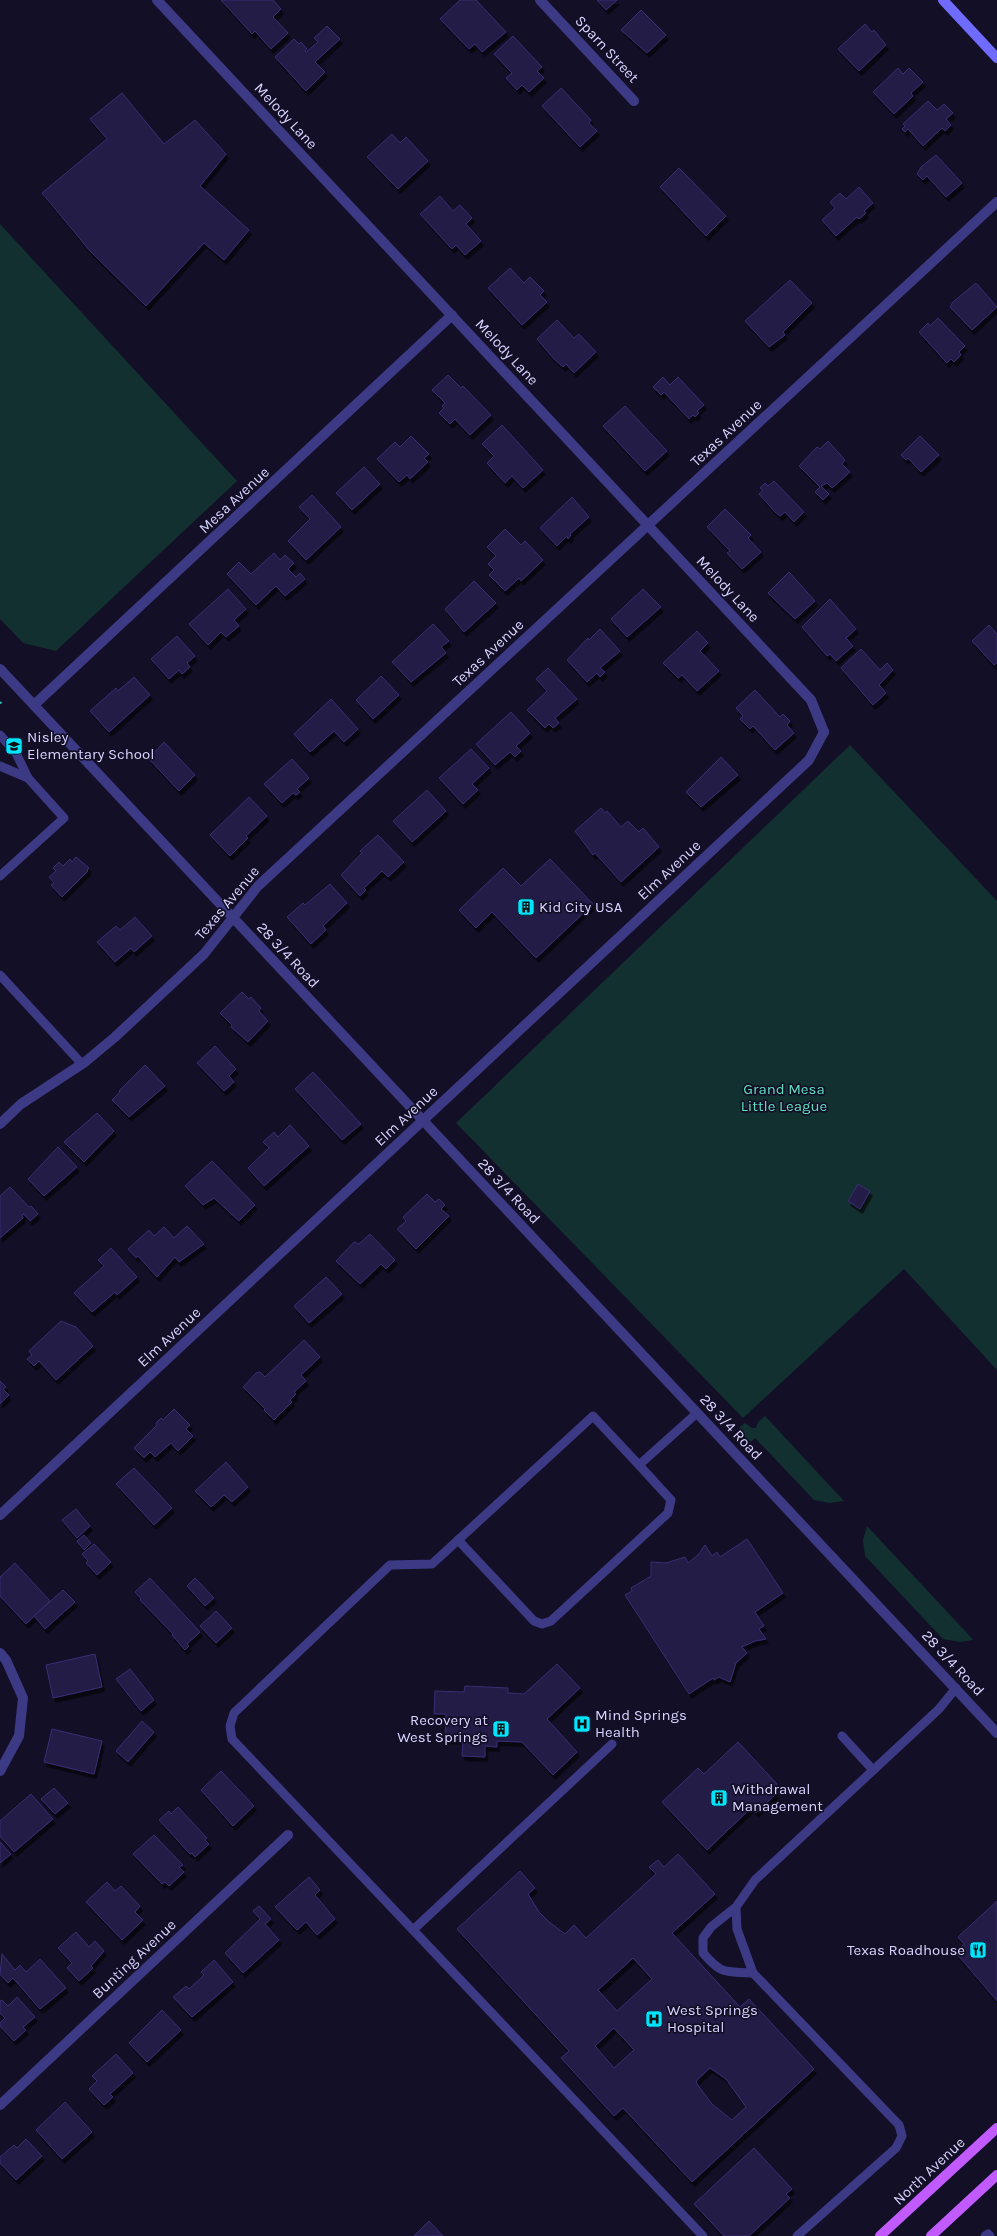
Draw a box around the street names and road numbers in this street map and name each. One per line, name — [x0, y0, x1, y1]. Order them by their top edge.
street label: Sparn Street — [571, 12, 643, 87]
street label: Melody Lane — [251, 79, 321, 153]
street label: Melody Lane — [472, 315, 542, 389]
street label: Texas Avenue — [687, 395, 765, 471]
street label: Mesa Avenue — [195, 463, 273, 537]
street label: Melody Lane — [693, 552, 763, 626]
street label: Texas Avenue — [449, 615, 527, 691]
street label: Elm Avenue — [634, 836, 704, 904]
street label: Texas Avenue — [191, 862, 263, 944]
street label: 28 3/4 Road — [253, 918, 323, 992]
street label: Elm Avenue — [371, 1082, 441, 1150]
street label: 28 3/4 Road — [474, 1154, 544, 1228]
street label: Elm Avenue — [134, 1303, 204, 1371]
street label: 28 3/4 Road — [696, 1390, 766, 1464]
street label: 28 3/4 Road — [918, 1626, 988, 1700]
street label: Bunting Avenue — [88, 1916, 180, 2002]
street label: North Avenue — [889, 2133, 969, 2209]

